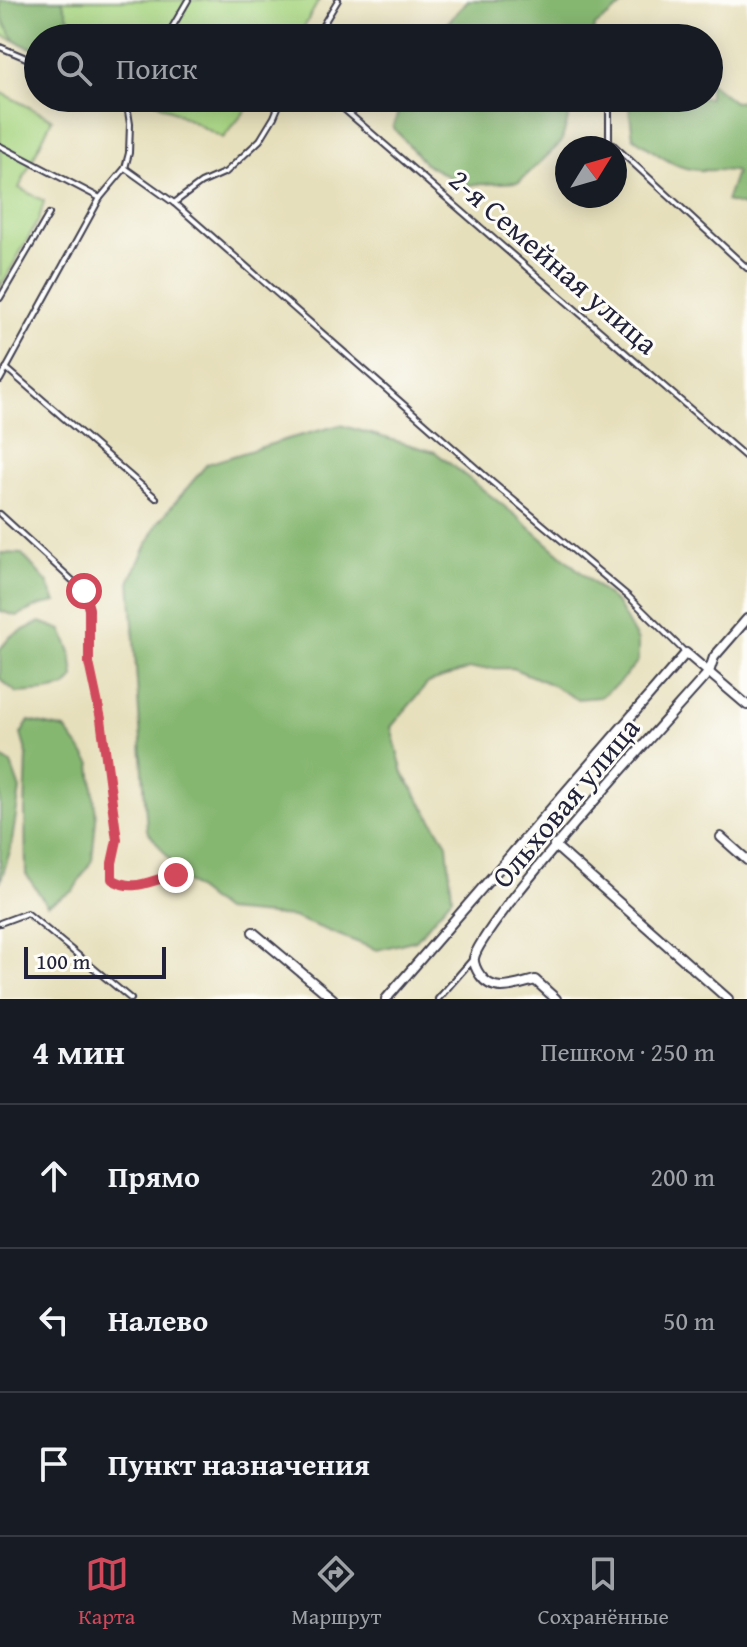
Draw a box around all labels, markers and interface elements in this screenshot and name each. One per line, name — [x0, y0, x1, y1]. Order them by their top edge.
search box — [24, 24, 723, 112]
icon: search — [52, 46, 96, 90]
text: Поиск — [116, 46, 198, 90]
north arrow — [555, 136, 627, 208]
street label: 2-я Семейная улица — [440, 158, 669, 365]
route start — [66, 573, 102, 609]
street label: Ольховая улица — [480, 706, 650, 897]
route end — [158, 857, 194, 893]
scale bar — [24, 943, 166, 979]
text: 100 m — [36, 945, 91, 977]
text: 4 мин — [32, 1027, 125, 1076]
text: Пешком · 250 m — [541, 1032, 715, 1071]
icon: ahead — [32, 1154, 76, 1198]
text: Прямо — [108, 1154, 200, 1198]
text: 200 m — [650, 1157, 715, 1196]
icon: left — [32, 1298, 76, 1342]
text: Налево — [108, 1298, 208, 1342]
text: 50 m — [663, 1301, 715, 1340]
icon: arrive — [32, 1442, 76, 1486]
text: Пункт назначения — [108, 1442, 370, 1486]
tab: Карта — [78, 1552, 135, 1632]
tab: Маршрут — [291, 1552, 381, 1632]
tab: Сохранённые — [538, 1552, 669, 1632]

